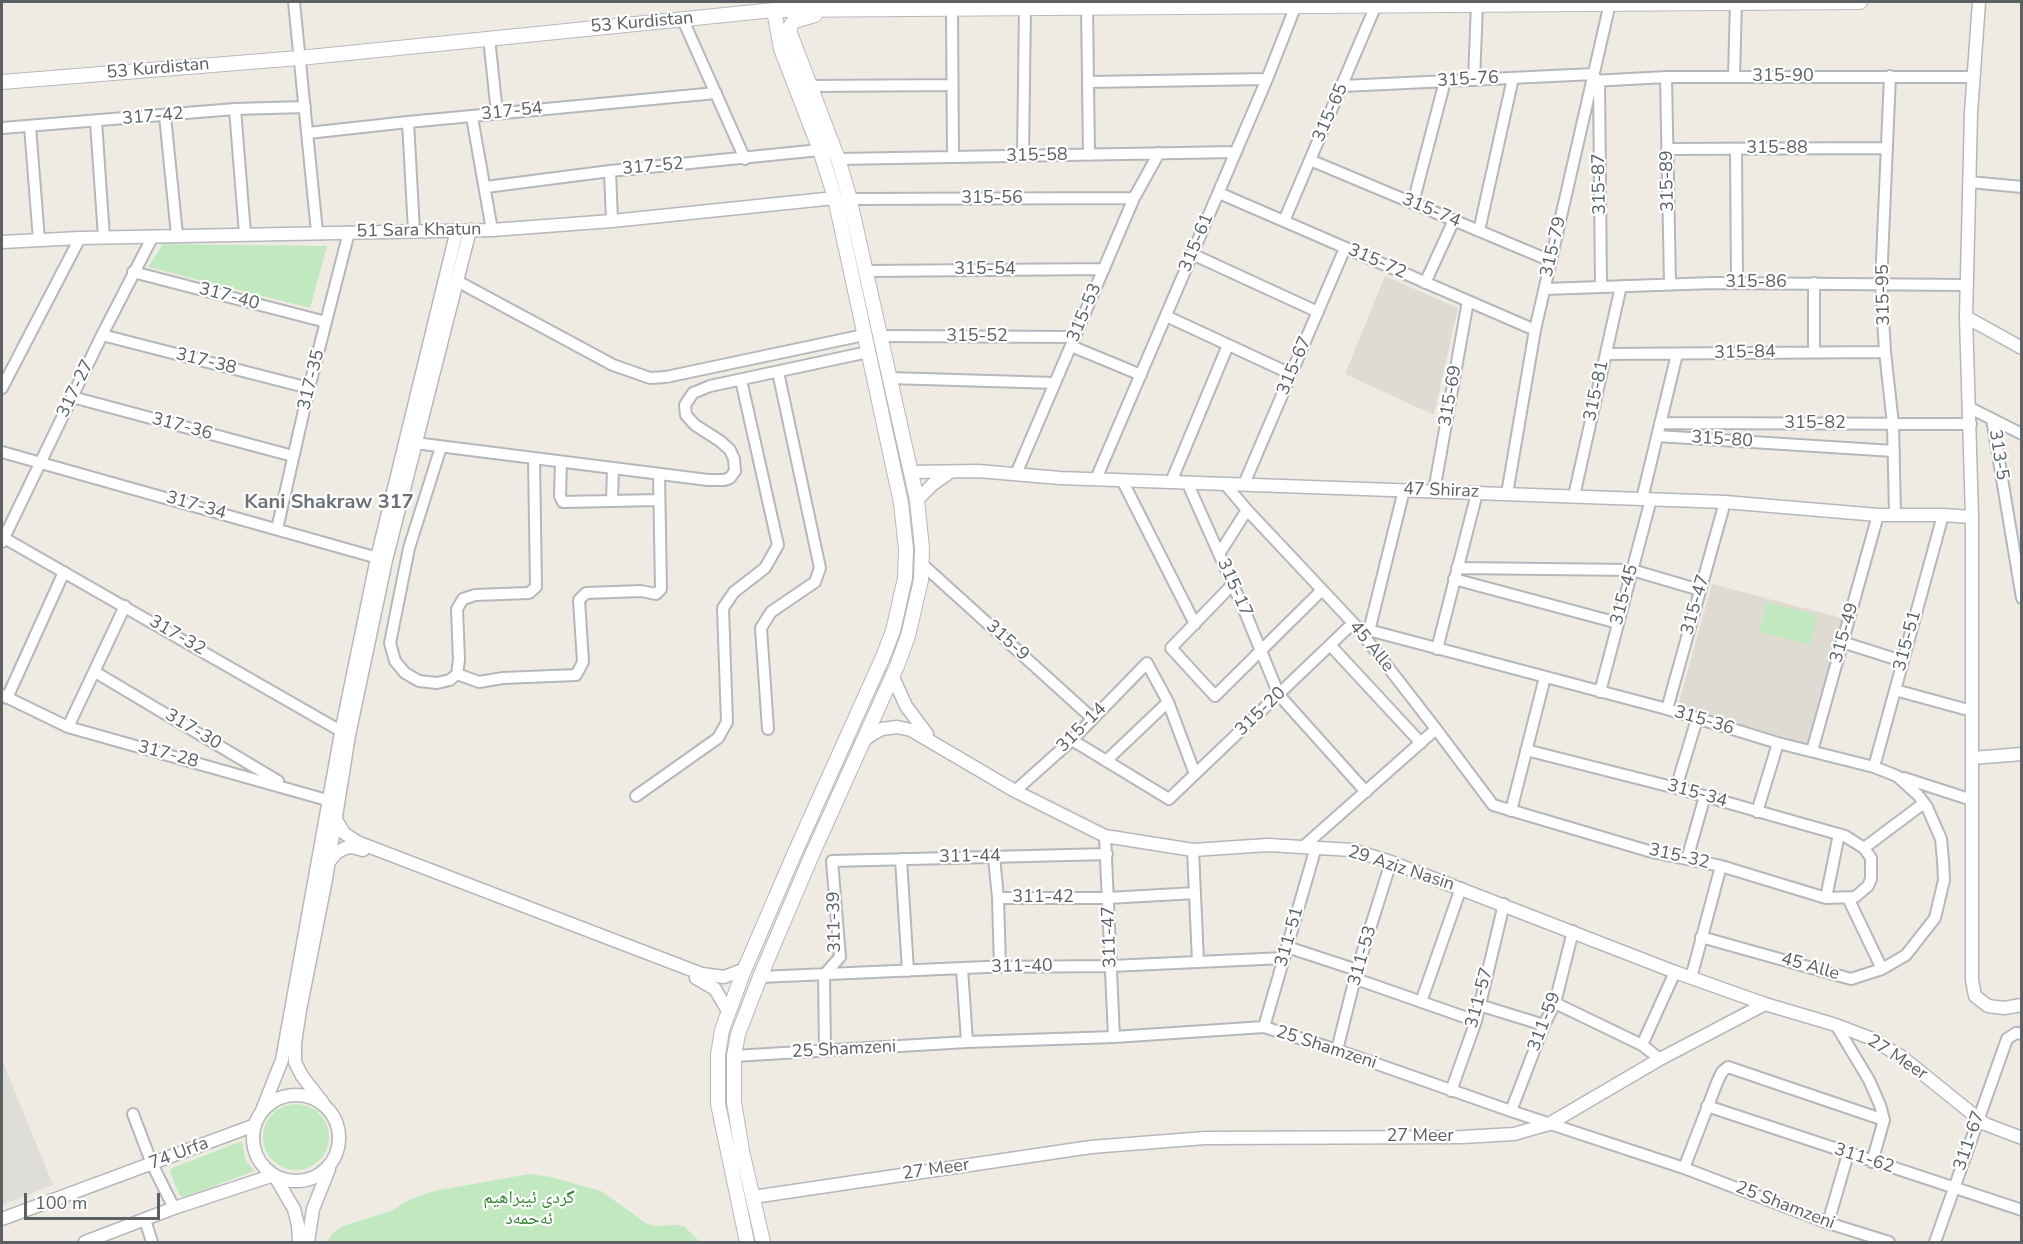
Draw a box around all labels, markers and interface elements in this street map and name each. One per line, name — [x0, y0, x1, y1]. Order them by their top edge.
street label: 53 Kurdistan — [590, 8, 694, 38]
street label: 53 Kurdistan — [106, 54, 210, 84]
street label: 315-90 — [1752, 66, 1814, 88]
street label: 315-76 — [1437, 68, 1499, 92]
street label: 315-65 — [1309, 80, 1353, 146]
street label: 317-54 — [480, 98, 544, 126]
street label: 317-42 — [121, 104, 185, 130]
street label: 315-88 — [1746, 138, 1808, 160]
street label: 315-58 — [1006, 145, 1068, 167]
street label: 315-89 — [1657, 150, 1679, 212]
street label: 315-87 — [1589, 153, 1611, 215]
street label: 317-52 — [621, 154, 685, 180]
street label: 315-56 — [961, 188, 1023, 210]
street label: 315-74 — [1398, 189, 1464, 233]
street label: 315-61 — [1175, 210, 1219, 276]
street label: 315-79 — [1537, 215, 1571, 279]
street label: 51 Sara Khatun — [356, 219, 482, 243]
street label: 315-72 — [1344, 240, 1410, 284]
street label: 315-54 — [954, 259, 1016, 281]
street label: 315-95 — [1873, 264, 1895, 326]
street label: 315-86 — [1725, 272, 1787, 294]
street label: 317-40 — [196, 279, 262, 315]
street label: 315-53 — [1063, 280, 1107, 346]
street label: 315-52 — [946, 326, 1008, 348]
street label: 315-67 — [1273, 333, 1317, 399]
street label: 315-84 — [1714, 342, 1776, 364]
street label: 317-38 — [173, 344, 239, 380]
street label: 317-35 — [294, 347, 330, 413]
street label: 317-27 — [53, 357, 99, 421]
street label: 315-81 — [1580, 359, 1614, 423]
street label: 315-69 — [1435, 364, 1467, 428]
street label: 317-36 — [149, 409, 215, 445]
street label: 315-82 — [1784, 413, 1846, 435]
street label: 315-80 — [1691, 427, 1753, 453]
street label: 313-5 — [1983, 428, 2013, 482]
street label: 47 Shiraz — [1403, 479, 1479, 503]
street label: 317-34 — [163, 487, 229, 525]
district label: Kani Shakraw 317 — [244, 491, 414, 515]
street label: 315-17 — [1212, 555, 1256, 621]
street label: 315-45 — [1607, 562, 1643, 628]
street label: 315-47 — [1677, 572, 1715, 638]
street label: 315-49 — [1826, 600, 1864, 666]
street label: 315-51 — [1890, 608, 1926, 674]
street label: 317-32 — [145, 611, 209, 661]
street label: 315-9 — [981, 616, 1033, 666]
street label: 45 Alle — [1344, 617, 1398, 677]
street label: 315-20 — [1231, 683, 1291, 741]
street label: 315-14 — [1053, 699, 1111, 757]
street label: 315-36 — [1671, 702, 1737, 740]
street label: 317-30 — [161, 705, 225, 755]
street label: 317-28 — [135, 737, 201, 773]
street label: 315-34 — [1664, 775, 1730, 813]
street label: 315-32 — [1647, 840, 1711, 874]
street label: 29 Aziz Nasin — [1345, 842, 1457, 896]
street label: 311-44 — [939, 846, 1001, 868]
street label: 311-42 — [1012, 887, 1074, 909]
street label: 311-39 — [824, 891, 846, 953]
street label: 311-51 — [1271, 904, 1309, 970]
street label: 311-47 — [1098, 906, 1122, 968]
street label: 311-53 — [1344, 923, 1382, 989]
street label: 45 Alle — [1778, 948, 1842, 986]
street label: 311-40 — [991, 956, 1053, 978]
street label: 311-57 — [1462, 965, 1498, 1031]
street label: 311-59 — [1524, 989, 1566, 1055]
street label: 25 Shamzeni — [1273, 1022, 1379, 1074]
street label: 27 Meer — [1863, 1031, 1931, 1085]
street label: 25 Shamzeni — [791, 1036, 897, 1064]
street label: 311-67 — [1950, 1108, 1990, 1174]
street label: 27 Meer — [1386, 1126, 1454, 1148]
street label: 74 Urfa — [146, 1133, 212, 1175]
street label: 311-62 — [1831, 1139, 1897, 1179]
street label: 27 Meer — [901, 1155, 971, 1185]
street label: 25 Shamzeni — [1732, 1177, 1838, 1235]
scale bar — [27, 1181, 164, 1219]
park label: گردی ئیبراھیم ئەحمەد — [483, 1188, 575, 1230]
text: 100 m — [35, 1191, 87, 1215]

